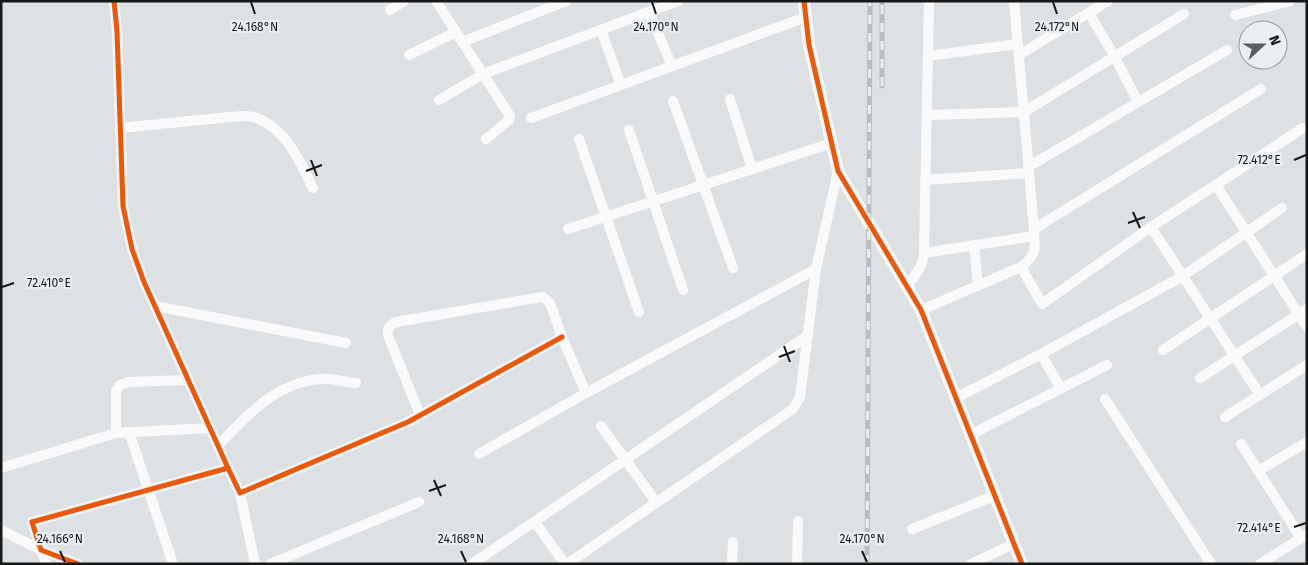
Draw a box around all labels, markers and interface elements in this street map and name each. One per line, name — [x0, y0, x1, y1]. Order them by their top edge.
text: 24.168°N — [232, 20, 278, 34]
text: 24.170°N — [633, 20, 679, 34]
text: 24.172°N — [1035, 20, 1079, 34]
north arrow — [1238, 20, 1288, 70]
text: N — [1265, 33, 1284, 48]
text: 72.412°E — [1237, 153, 1281, 167]
text: 72.410°E — [27, 276, 71, 290]
text: 72.414°E — [1237, 521, 1281, 535]
text: 24.166°N — [37, 532, 83, 546]
text: 24.168°N — [438, 532, 484, 546]
text: 24.170°N — [839, 532, 885, 546]

